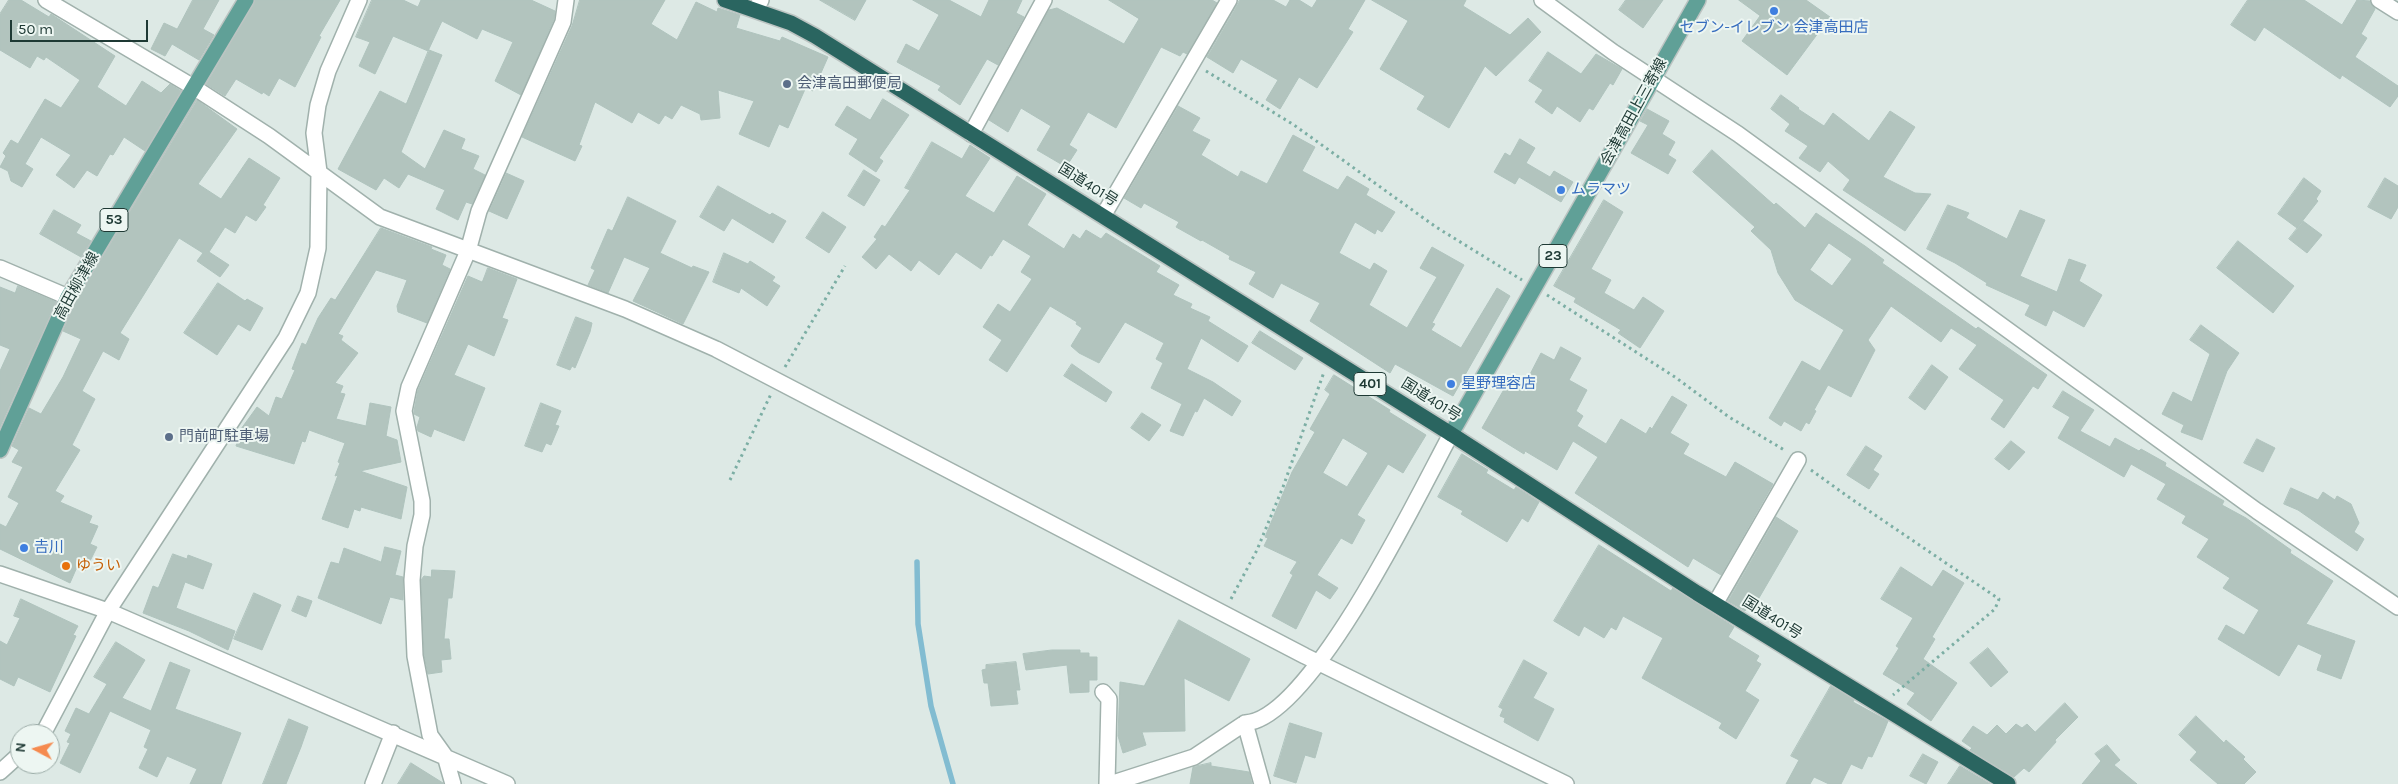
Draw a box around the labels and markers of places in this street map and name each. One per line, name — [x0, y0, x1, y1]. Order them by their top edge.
marker: セブン-イレブン 会津高田店 — [1768, 5, 1780, 17]
place label: セブン-イレブン 会津高田店 — [1680, 19, 1868, 37]
place label: 会津高田郵便局 — [797, 75, 902, 93]
marker: 会津高田郵便局 — [781, 78, 793, 90]
place label: ムラマツ — [1571, 181, 1631, 199]
marker: ムラマツ — [1555, 184, 1567, 196]
place label: 星野理容店 — [1461, 375, 1536, 393]
marker: 星野理容店 — [1445, 378, 1457, 390]
place label: 門前町駐車場 — [179, 428, 269, 446]
marker: 門前町駐車場 — [163, 431, 175, 443]
place label: 𠮷川 — [34, 539, 64, 557]
marker: 𠮷川 — [18, 542, 30, 554]
place label: ゆうい — [76, 557, 121, 575]
marker: ゆうい — [60, 560, 72, 572]

